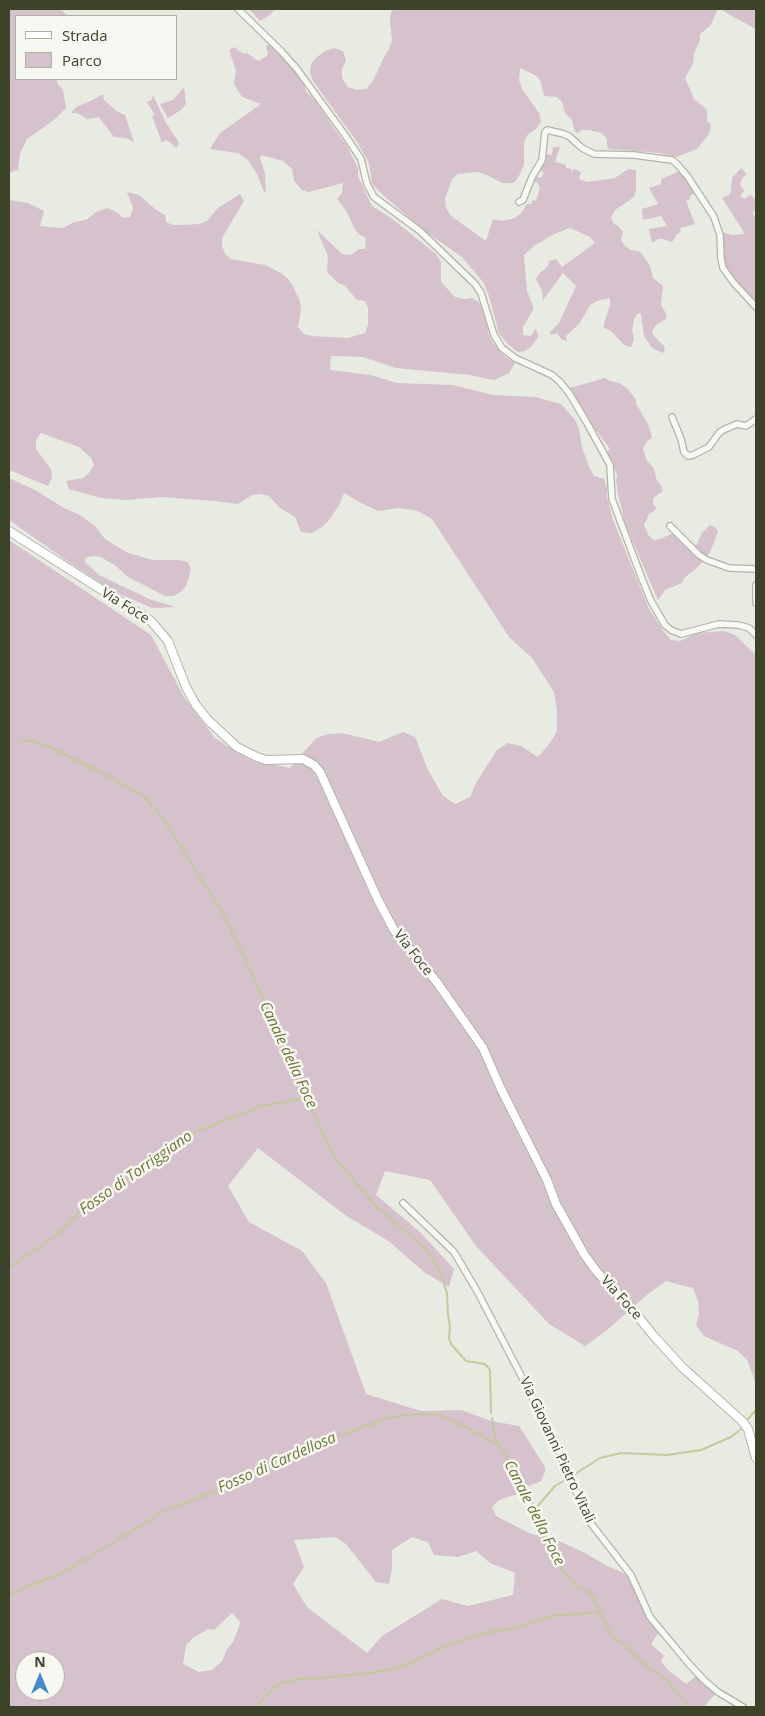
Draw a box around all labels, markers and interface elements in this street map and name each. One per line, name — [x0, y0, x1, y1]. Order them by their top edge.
legend — [15, 15, 178, 80]
text: Strada — [62, 25, 108, 45]
text: Parco — [62, 50, 102, 70]
street label: Via Foce — [98, 585, 152, 627]
street label: Via Foce — [390, 927, 436, 979]
water label: Canale della Foce — [255, 999, 321, 1111]
water label: Fosso di Torriggiano — [76, 1127, 196, 1219]
street label: Via Foce — [597, 1272, 645, 1324]
street label: Via Giovanni Pietro Vitali — [516, 1374, 598, 1526]
water label: Fosso di Cardellosa — [215, 1429, 339, 1497]
water label: Canale della Foce — [500, 1457, 568, 1569]
north arrow — [15, 1651, 65, 1701]
text: N — [34, 1652, 46, 1671]

